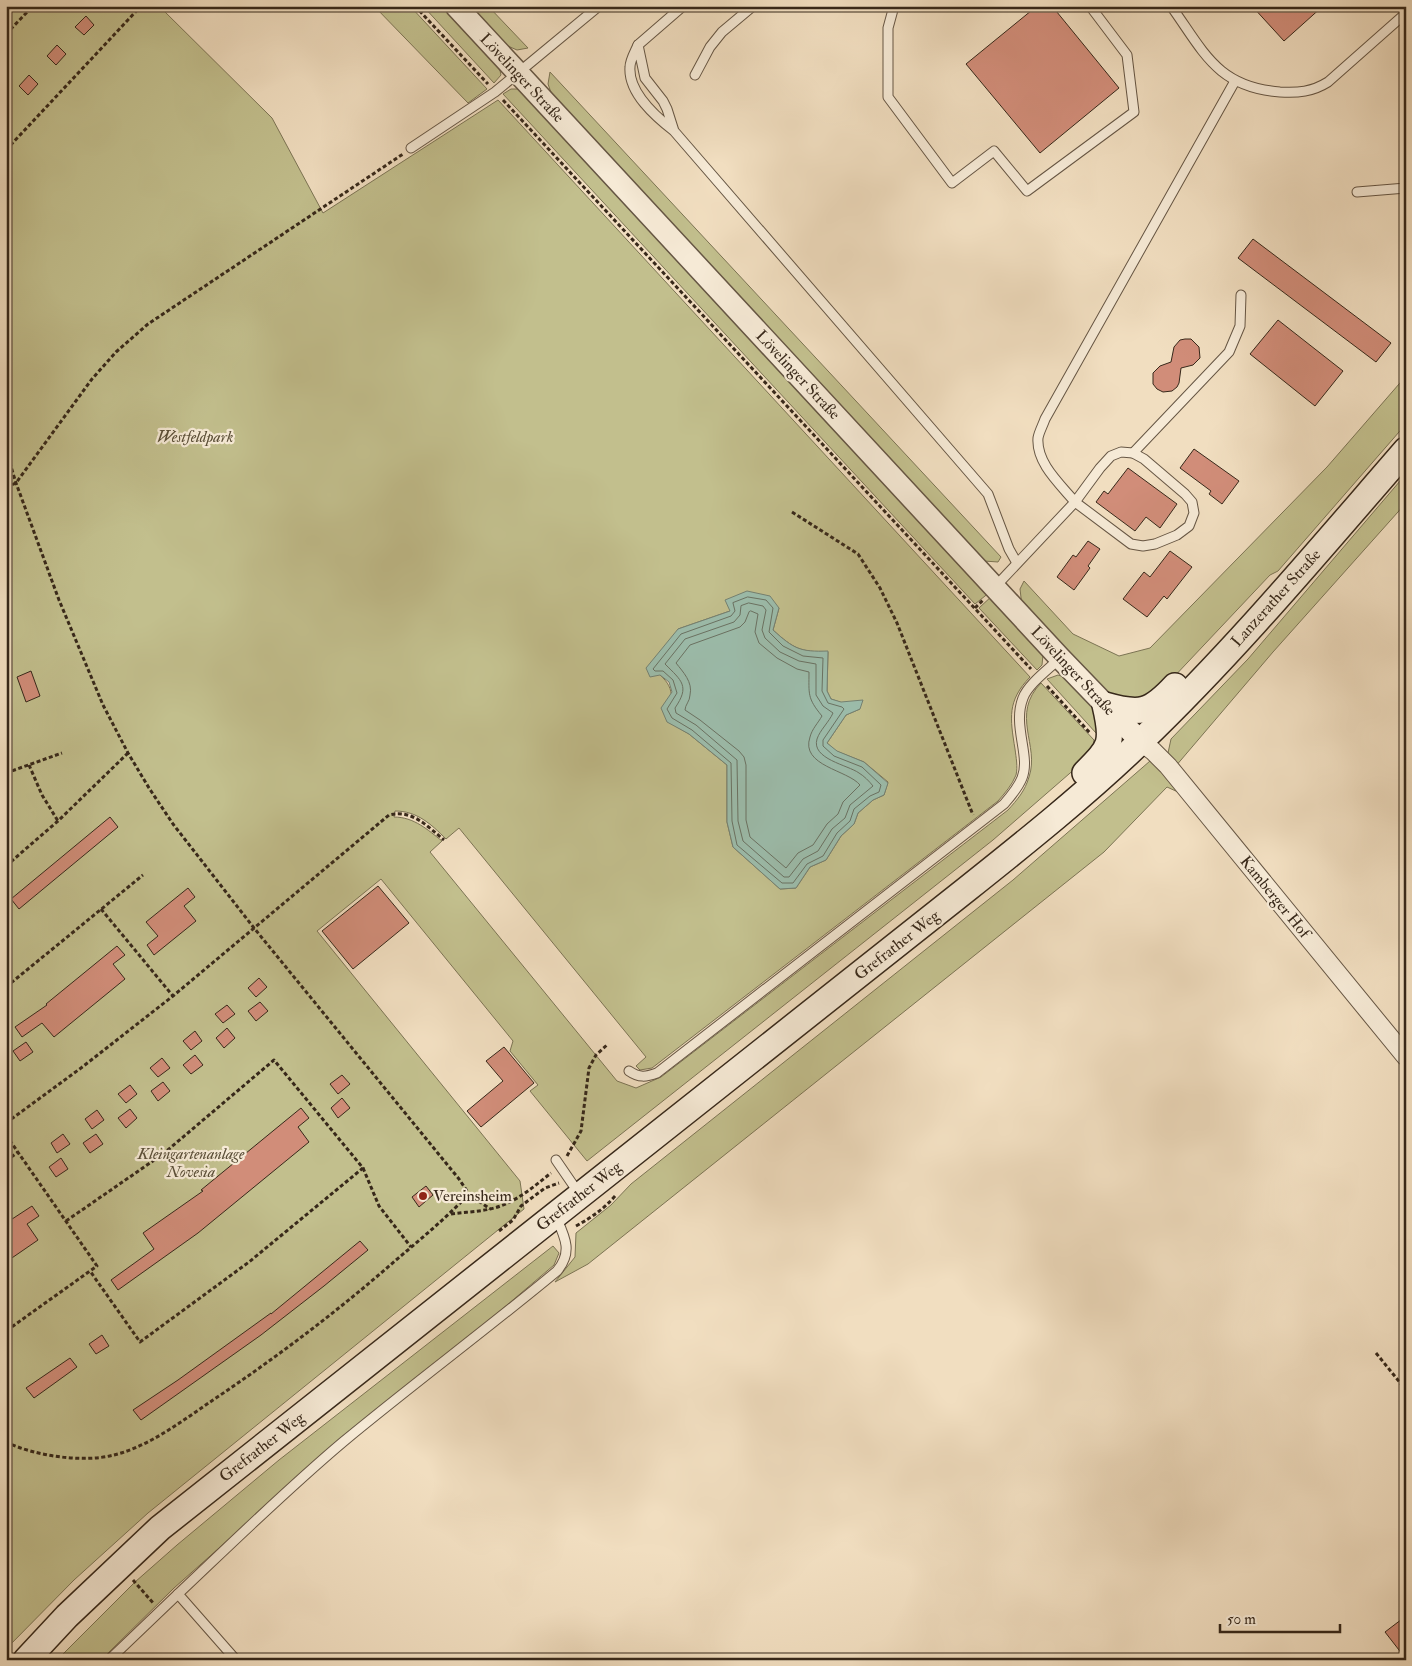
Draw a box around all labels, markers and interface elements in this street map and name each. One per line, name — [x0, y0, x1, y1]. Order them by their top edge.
street label: Lövelinger Straße — [475, 29, 569, 127]
street label: Lövelinger Straße — [751, 326, 845, 424]
park label: Westfeldpark — [157, 427, 234, 447]
street label: Lanzerather Straße — [1227, 545, 1325, 651]
street label: Lövelinger Straße — [1026, 622, 1120, 720]
street label: Kamberger Hof — [1236, 852, 1316, 944]
street label: Grefrather Weg — [850, 905, 945, 985]
park label: Kleingartenanlage Novesia — [137, 1144, 245, 1182]
street label: Grefrather Weg — [532, 1156, 627, 1236]
place label: Vereinsheim — [433, 1186, 513, 1206]
marker: Vereinsheim — [417, 1190, 429, 1202]
street label: Grefrather Weg — [215, 1407, 310, 1487]
scale bar — [1220, 1601, 1340, 1633]
text: 50 m — [1227, 1610, 1256, 1629]

